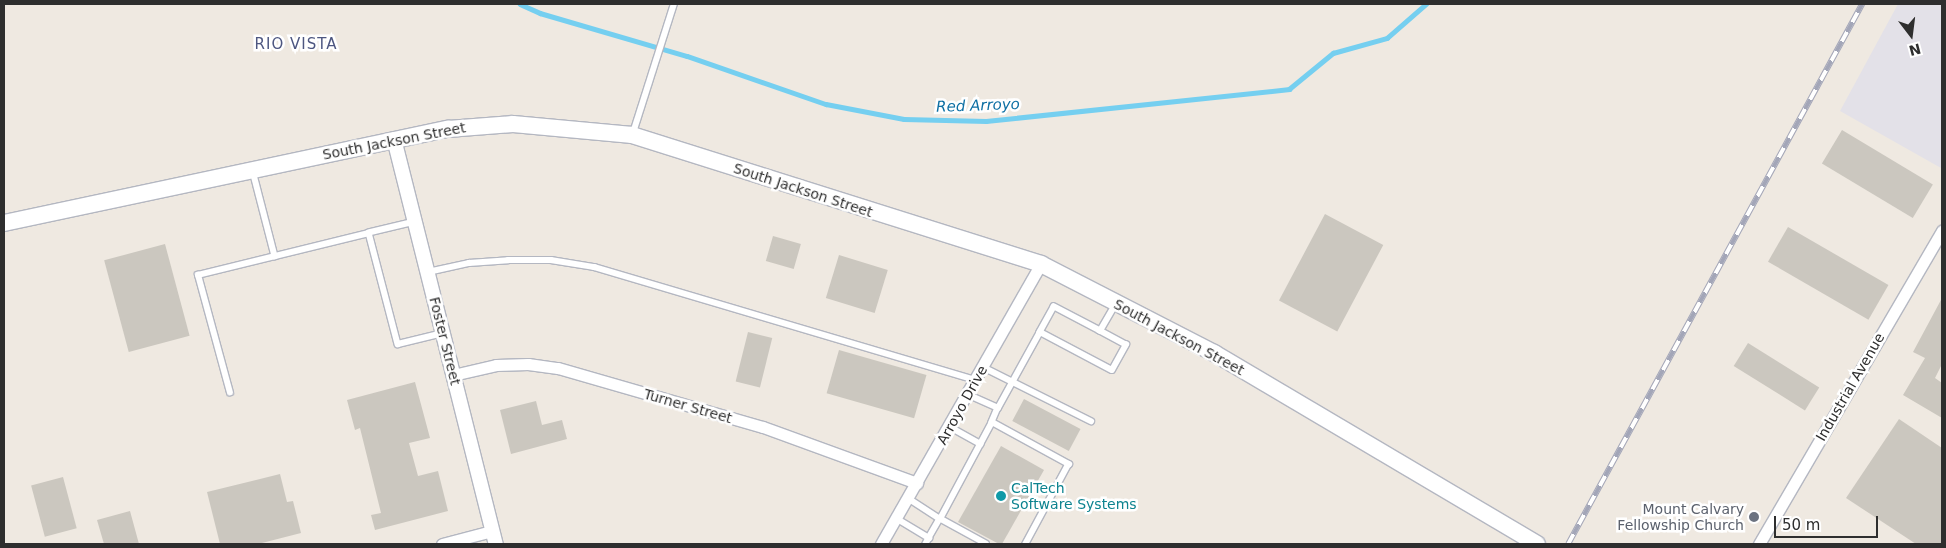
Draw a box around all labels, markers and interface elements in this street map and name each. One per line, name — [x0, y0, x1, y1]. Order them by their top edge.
north arrow — [1886, 10, 1936, 60]
district label: RIO VISTA — [253, 36, 339, 54]
text: N — [1907, 40, 1923, 59]
water label: Red Arroyo — [936, 96, 1020, 116]
street label: South Jackson Street — [321, 119, 467, 163]
street label: South Jackson Street — [731, 160, 875, 220]
street label: Foster Street — [426, 295, 464, 387]
street label: South Jackson Street — [1111, 295, 1247, 379]
street label: Industrial Avenue — [1812, 330, 1888, 444]
street label: Arroyo Drive — [933, 363, 991, 447]
street label: Turner Street — [642, 385, 734, 427]
place label: CalTech Software Systems — [1011, 480, 1137, 512]
marker: CalTech Software Systems — [995, 490, 1007, 502]
place label: Mount Calvary Fellowship Church — [1617, 501, 1744, 534]
scale bar — [1776, 506, 1880, 538]
marker: Mount Calvary Fellowship Church — [1748, 511, 1760, 523]
text: 50 m — [1782, 516, 1820, 534]

